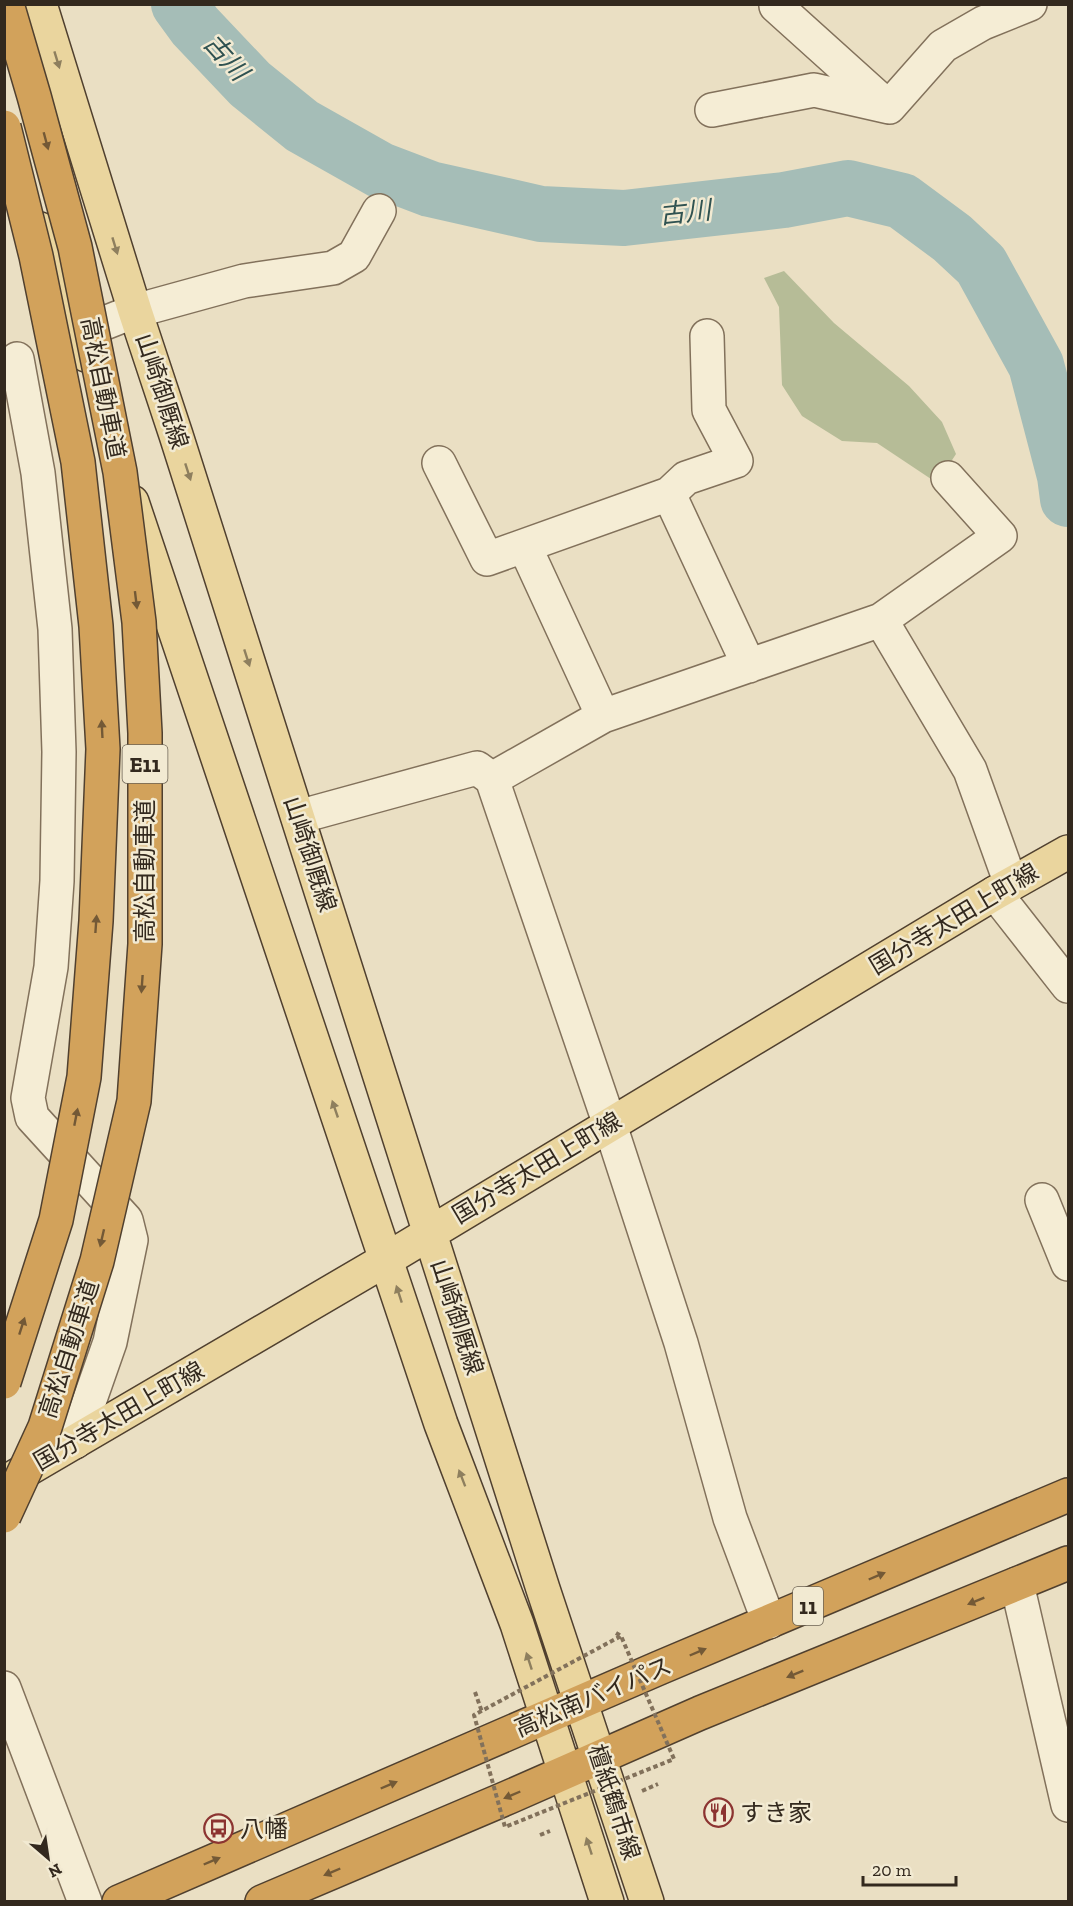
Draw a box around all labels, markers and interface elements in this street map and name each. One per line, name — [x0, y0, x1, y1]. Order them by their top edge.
water label: 古川 — [197, 27, 257, 89]
one-way arrow — [53, 51, 62, 69]
one-way arrow — [42, 132, 52, 151]
water label: 古川 — [657, 193, 716, 231]
one-way arrow — [111, 238, 120, 256]
street label: 高松自動車道 — [76, 314, 131, 461]
street label: 山崎御厩線 — [130, 329, 195, 452]
one-way arrow — [184, 463, 193, 481]
one-way arrow — [131, 591, 141, 610]
one-way arrow — [243, 649, 253, 667]
one-way arrow — [97, 719, 106, 738]
road number: E11 — [122, 745, 168, 783]
street label: 山崎御厩線 — [278, 792, 343, 915]
street label: 高松自動車道 — [130, 799, 159, 943]
street label: 国分寺太田上町線 — [864, 857, 1043, 980]
one-way arrow — [91, 914, 101, 933]
one-way arrow — [138, 974, 147, 993]
one-way arrow — [330, 1100, 339, 1118]
street label: 国分寺太田上町線 — [447, 1106, 626, 1229]
one-way arrow — [72, 1108, 81, 1127]
one-way arrow — [97, 1229, 107, 1247]
street label: 山崎御厩線 — [425, 1255, 490, 1378]
street label: 高松自動車道 — [32, 1276, 105, 1422]
one-way arrow — [393, 1285, 403, 1303]
one-way arrow — [18, 1317, 27, 1335]
street label: 国分寺太田上町線 — [28, 1355, 209, 1476]
one-way arrow — [456, 1469, 466, 1487]
one-way arrow — [869, 1571, 887, 1581]
road number: 11 — [793, 1587, 823, 1625]
one-way arrow — [966, 1596, 984, 1606]
one-way arrow — [689, 1647, 707, 1657]
street label: 高松南バイパス — [510, 1650, 676, 1743]
one-way arrow — [524, 1652, 533, 1670]
one-way arrow — [786, 1670, 804, 1679]
street label: 檀紙鶴市線 — [582, 1740, 647, 1863]
one-way arrow — [380, 1780, 398, 1789]
one-way arrow — [503, 1791, 520, 1800]
restaurant icon: すき家 — [703, 1797, 735, 1829]
place label: すき家 — [740, 1798, 812, 1827]
bus stop icon: 八幡 — [203, 1813, 235, 1845]
place label: 八幡 — [240, 1814, 288, 1843]
north arrow — [18, 1828, 78, 1888]
one-way arrow — [584, 1837, 593, 1855]
scale bar — [863, 1849, 956, 1887]
one-way arrow — [203, 1856, 221, 1866]
text: N — [45, 1859, 65, 1882]
text: 20 m — [872, 1859, 912, 1881]
one-way arrow — [324, 1867, 341, 1876]

